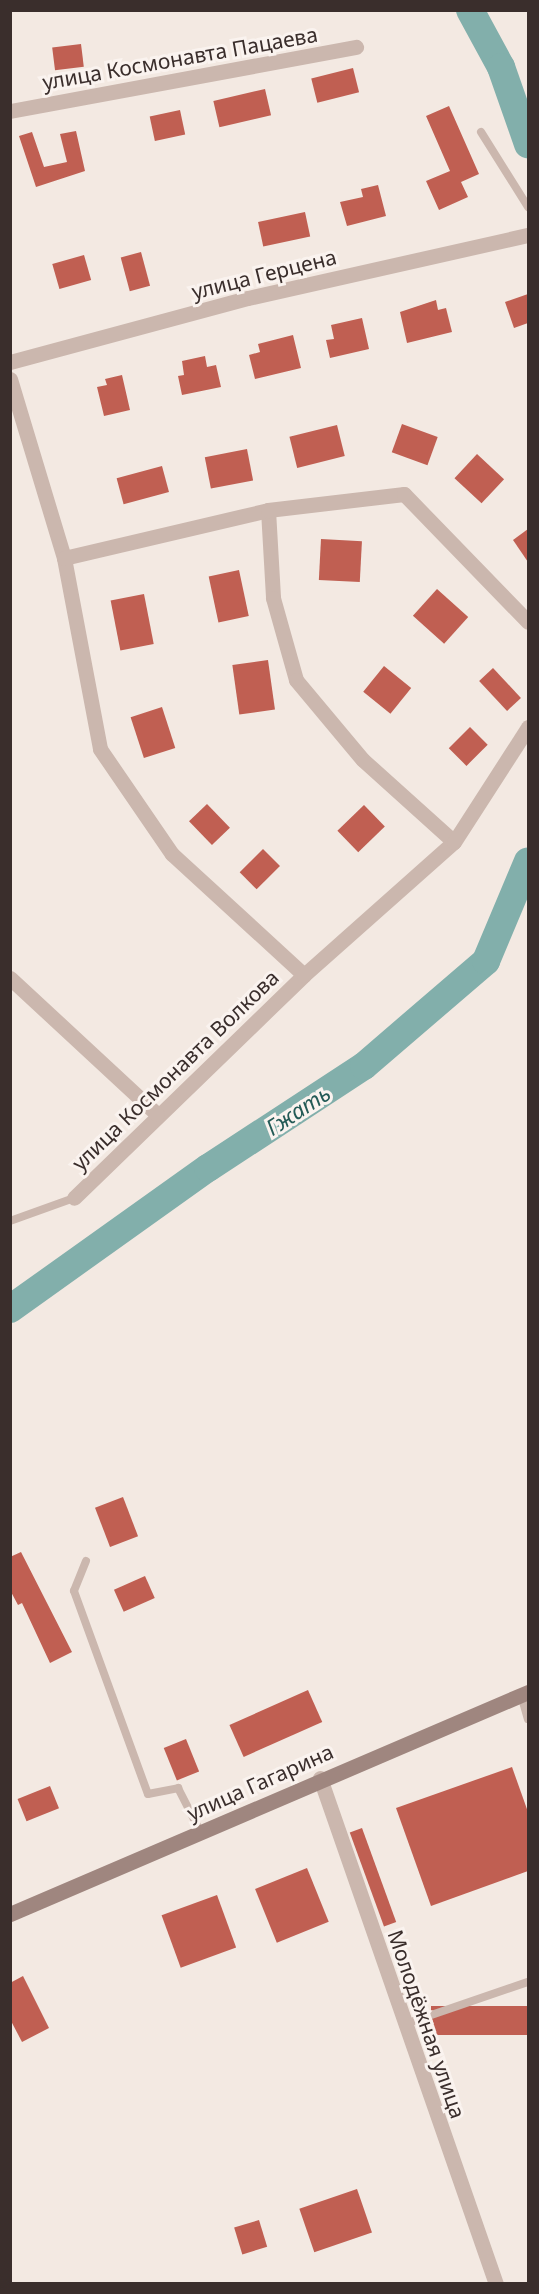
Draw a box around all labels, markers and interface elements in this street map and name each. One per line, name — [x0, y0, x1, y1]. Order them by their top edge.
street label: улица Космонавта Пацаева — [40, 21, 320, 95]
street label: улица Герцена — [189, 244, 339, 304]
street label: улица Космонавта Волкова — [66, 965, 284, 1175]
water label: Гжать — [261, 1079, 335, 1141]
street label: улица Гагарина — [183, 1738, 337, 1826]
street label: Молодёжная улица — [383, 1926, 471, 2122]

